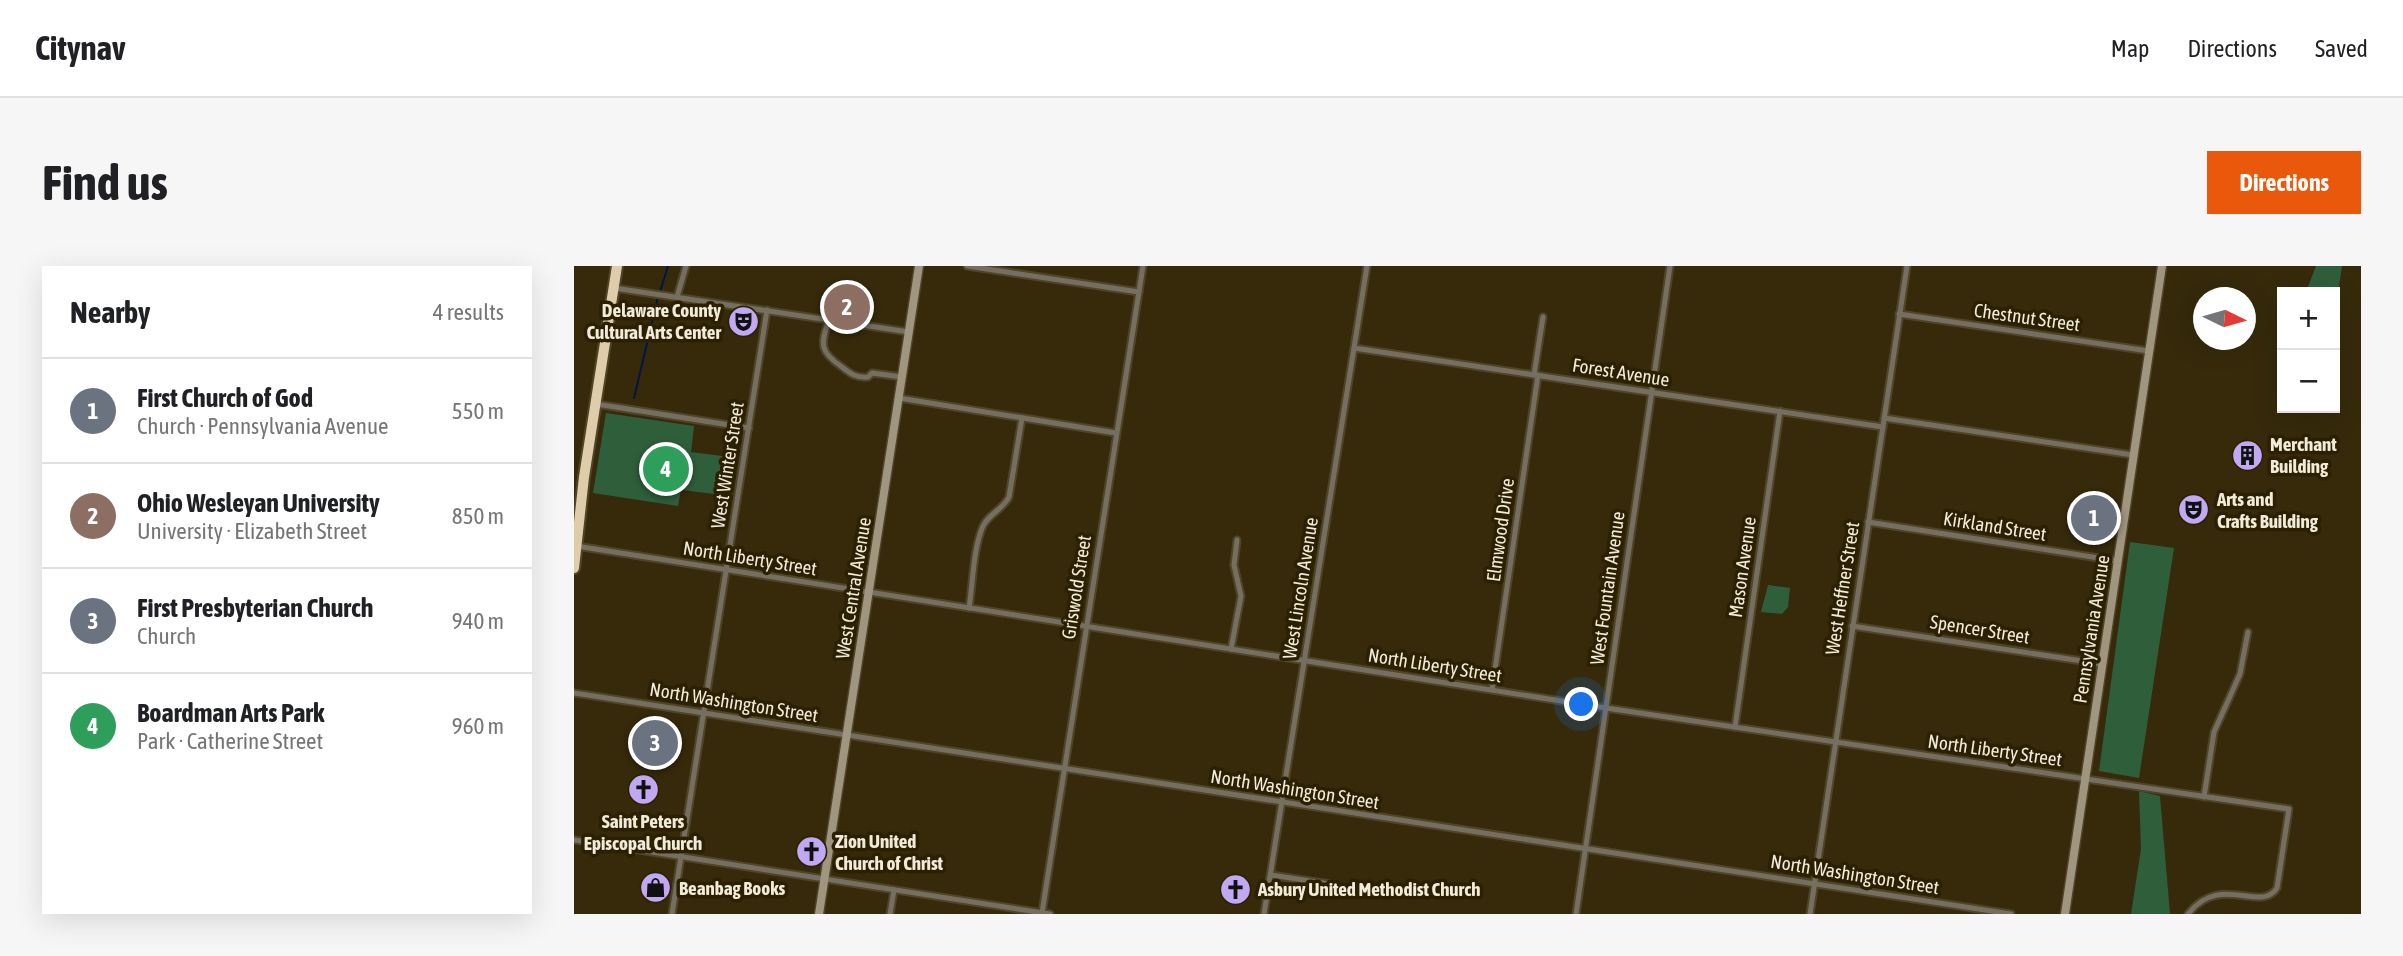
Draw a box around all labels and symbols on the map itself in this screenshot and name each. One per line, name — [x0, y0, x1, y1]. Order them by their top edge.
pin: 2 — [824, 281, 870, 333]
north arrow — [2193, 287, 2256, 350]
place label: Delaware County Cultural Arts Center — [586, 299, 721, 343]
street label: Chestnut Street — [1973, 299, 2081, 335]
theatre icon: Delaware County Cultural Arts Center — [727, 304, 761, 338]
street label: Forest Avenue — [1571, 353, 1671, 391]
street label: West Winter Street — [706, 400, 748, 530]
place label: Merchant Building — [2270, 433, 2337, 477]
building icon: Merchant Building — [2230, 438, 2264, 472]
pin: 4 — [643, 443, 689, 495]
street label: Elmwood Drive — [1482, 477, 1518, 583]
place label: Arts and Crafts Building — [2216, 488, 2319, 532]
pin: 1 — [2071, 492, 2117, 544]
theatre icon: Arts and Crafts Building — [2177, 493, 2211, 527]
street label: Kirkland Street — [1942, 507, 2048, 545]
street label: West Fountain Avenue — [1585, 510, 1629, 666]
street label: Mason Avenue — [1724, 515, 1760, 619]
street label: West Central Avenue — [831, 516, 875, 660]
street label: West Lincoln Avenue — [1278, 516, 1322, 660]
street label: West Heffner Street — [1821, 520, 1863, 656]
street label: Griswold Street — [1057, 533, 1095, 641]
street label: North Liberty Street — [682, 537, 818, 579]
street label: Pennsylvania Avenue — [2068, 553, 2114, 705]
street label: Spencer Street — [1929, 610, 2031, 648]
street label: North Liberty Street — [1367, 644, 1503, 686]
street label: North Washington Street — [648, 678, 820, 726]
your location — [1564, 687, 1598, 721]
pin: 3 — [632, 717, 678, 769]
street label: North Liberty Street — [1927, 730, 2063, 770]
street label: North Washington Street — [1209, 765, 1381, 813]
church icon: Saint Peters Episcopal Church — [626, 773, 660, 807]
place label: Saint Peters Episcopal Church — [584, 810, 702, 854]
place label: Zion United Church of Christ — [835, 830, 944, 874]
church icon: Zion United Church of Christ — [795, 835, 829, 869]
street label: North Washington Street — [1769, 850, 1941, 898]
shop icon: Beanbag Books — [639, 871, 673, 905]
church icon: Asbury United Methodist Church — [1218, 872, 1252, 906]
place label: Beanbag Books — [679, 877, 786, 899]
place label: Asbury United Methodist Church — [1257, 878, 1480, 900]

